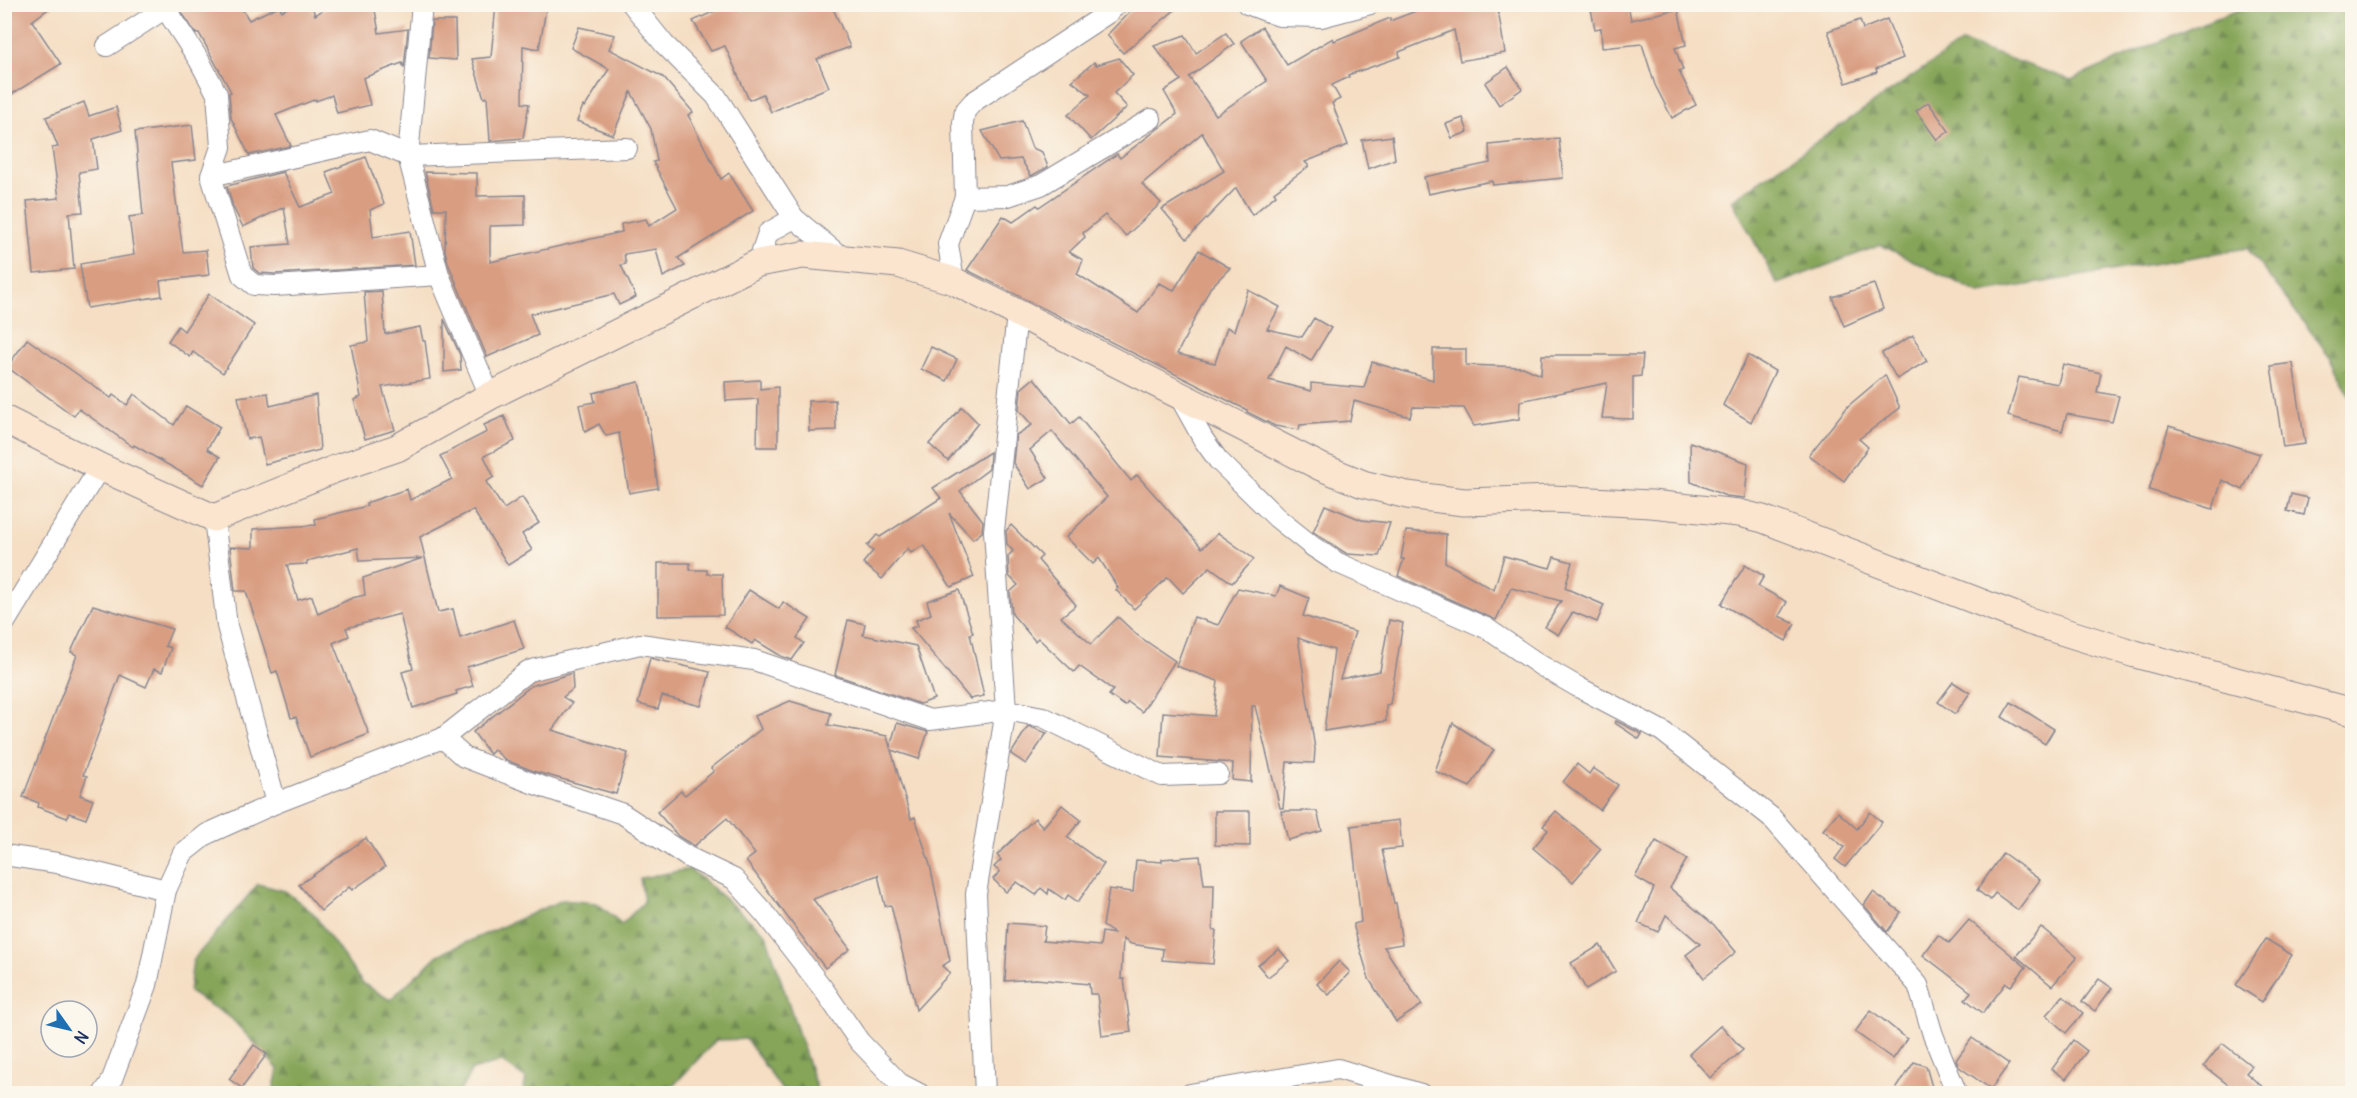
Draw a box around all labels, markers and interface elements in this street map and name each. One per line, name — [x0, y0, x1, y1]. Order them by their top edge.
north arrow — [39, 999, 99, 1059]
text: N — [70, 1027, 93, 1048]

